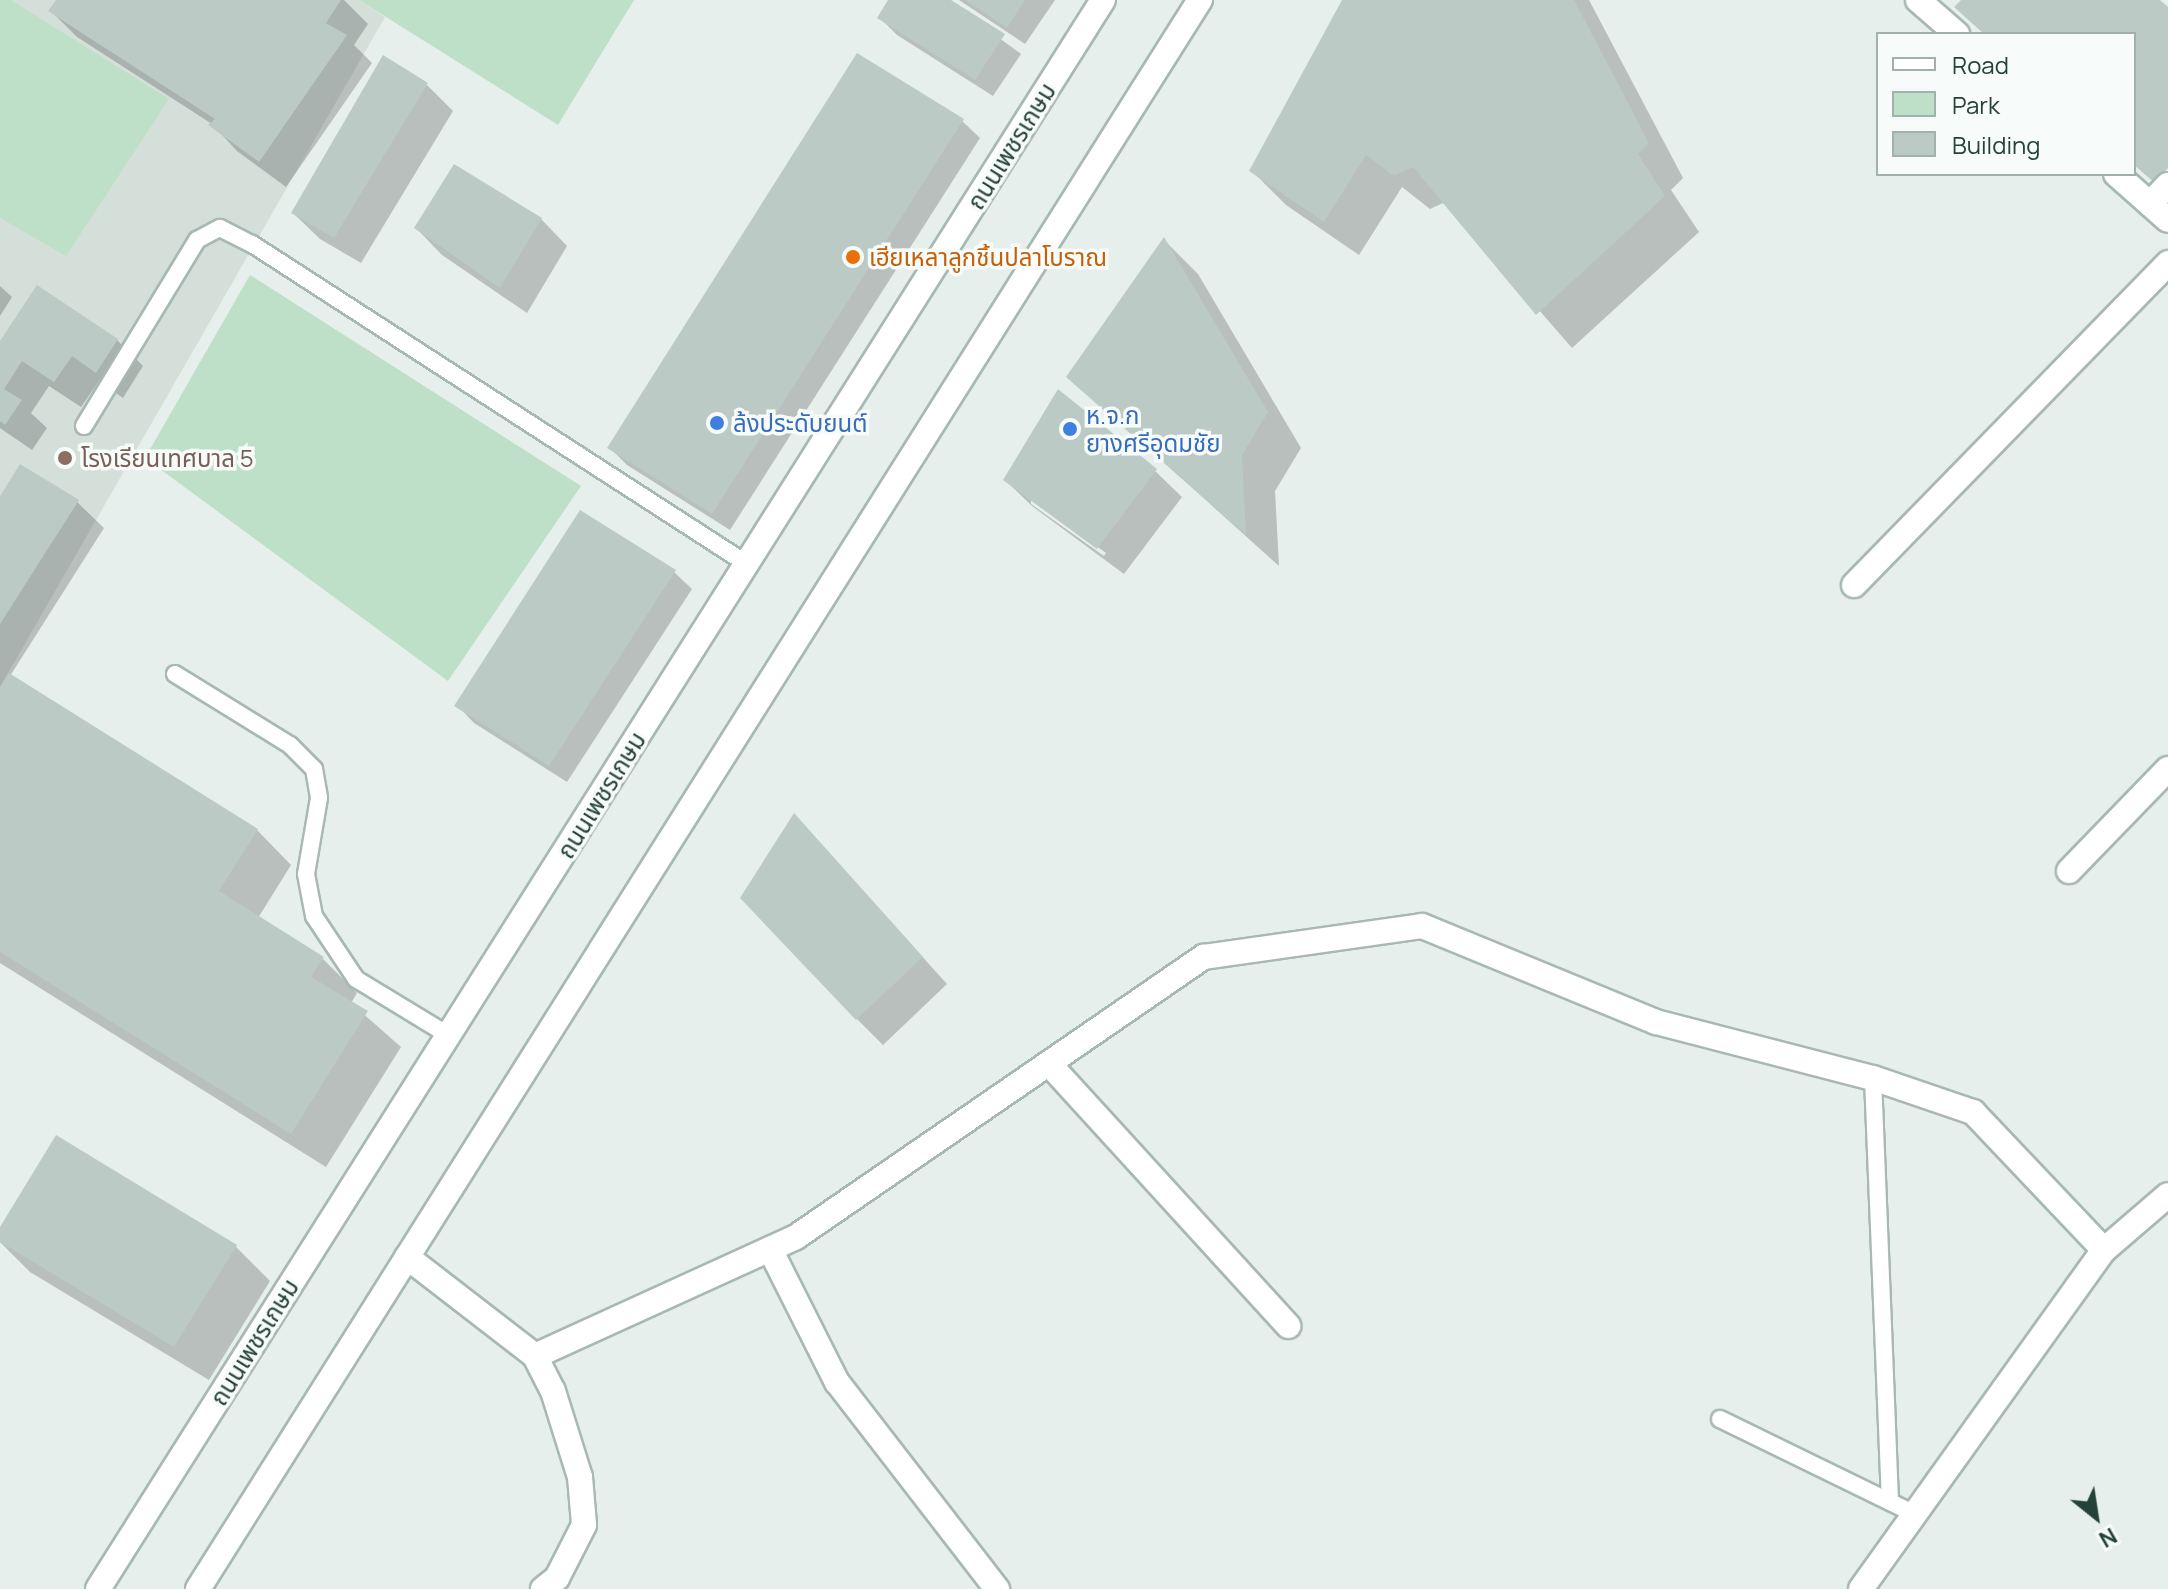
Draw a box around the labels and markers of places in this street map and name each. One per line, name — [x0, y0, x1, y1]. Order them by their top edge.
place label: เฮียเหลาลูกชิ้นปลาโบราณ — [869, 243, 1107, 271]
marker: เฮียเหลาลูกชิ้นปลาโบราณ — [844, 248, 862, 266]
place label: ห.จ.ก ยางศรีอุดมชัย — [1086, 401, 1220, 457]
place label: ล้งประดับยนต์ — [733, 409, 867, 437]
marker: ล้งประดับยนต์ — [708, 414, 726, 432]
marker: ห.จ.ก ยางศรีอุดมชัย — [1061, 420, 1079, 438]
place label: โรงเรียนเทศบาล 5 — [81, 444, 254, 472]
marker: โรงเรียนเทศบาล 5 — [56, 449, 74, 467]

